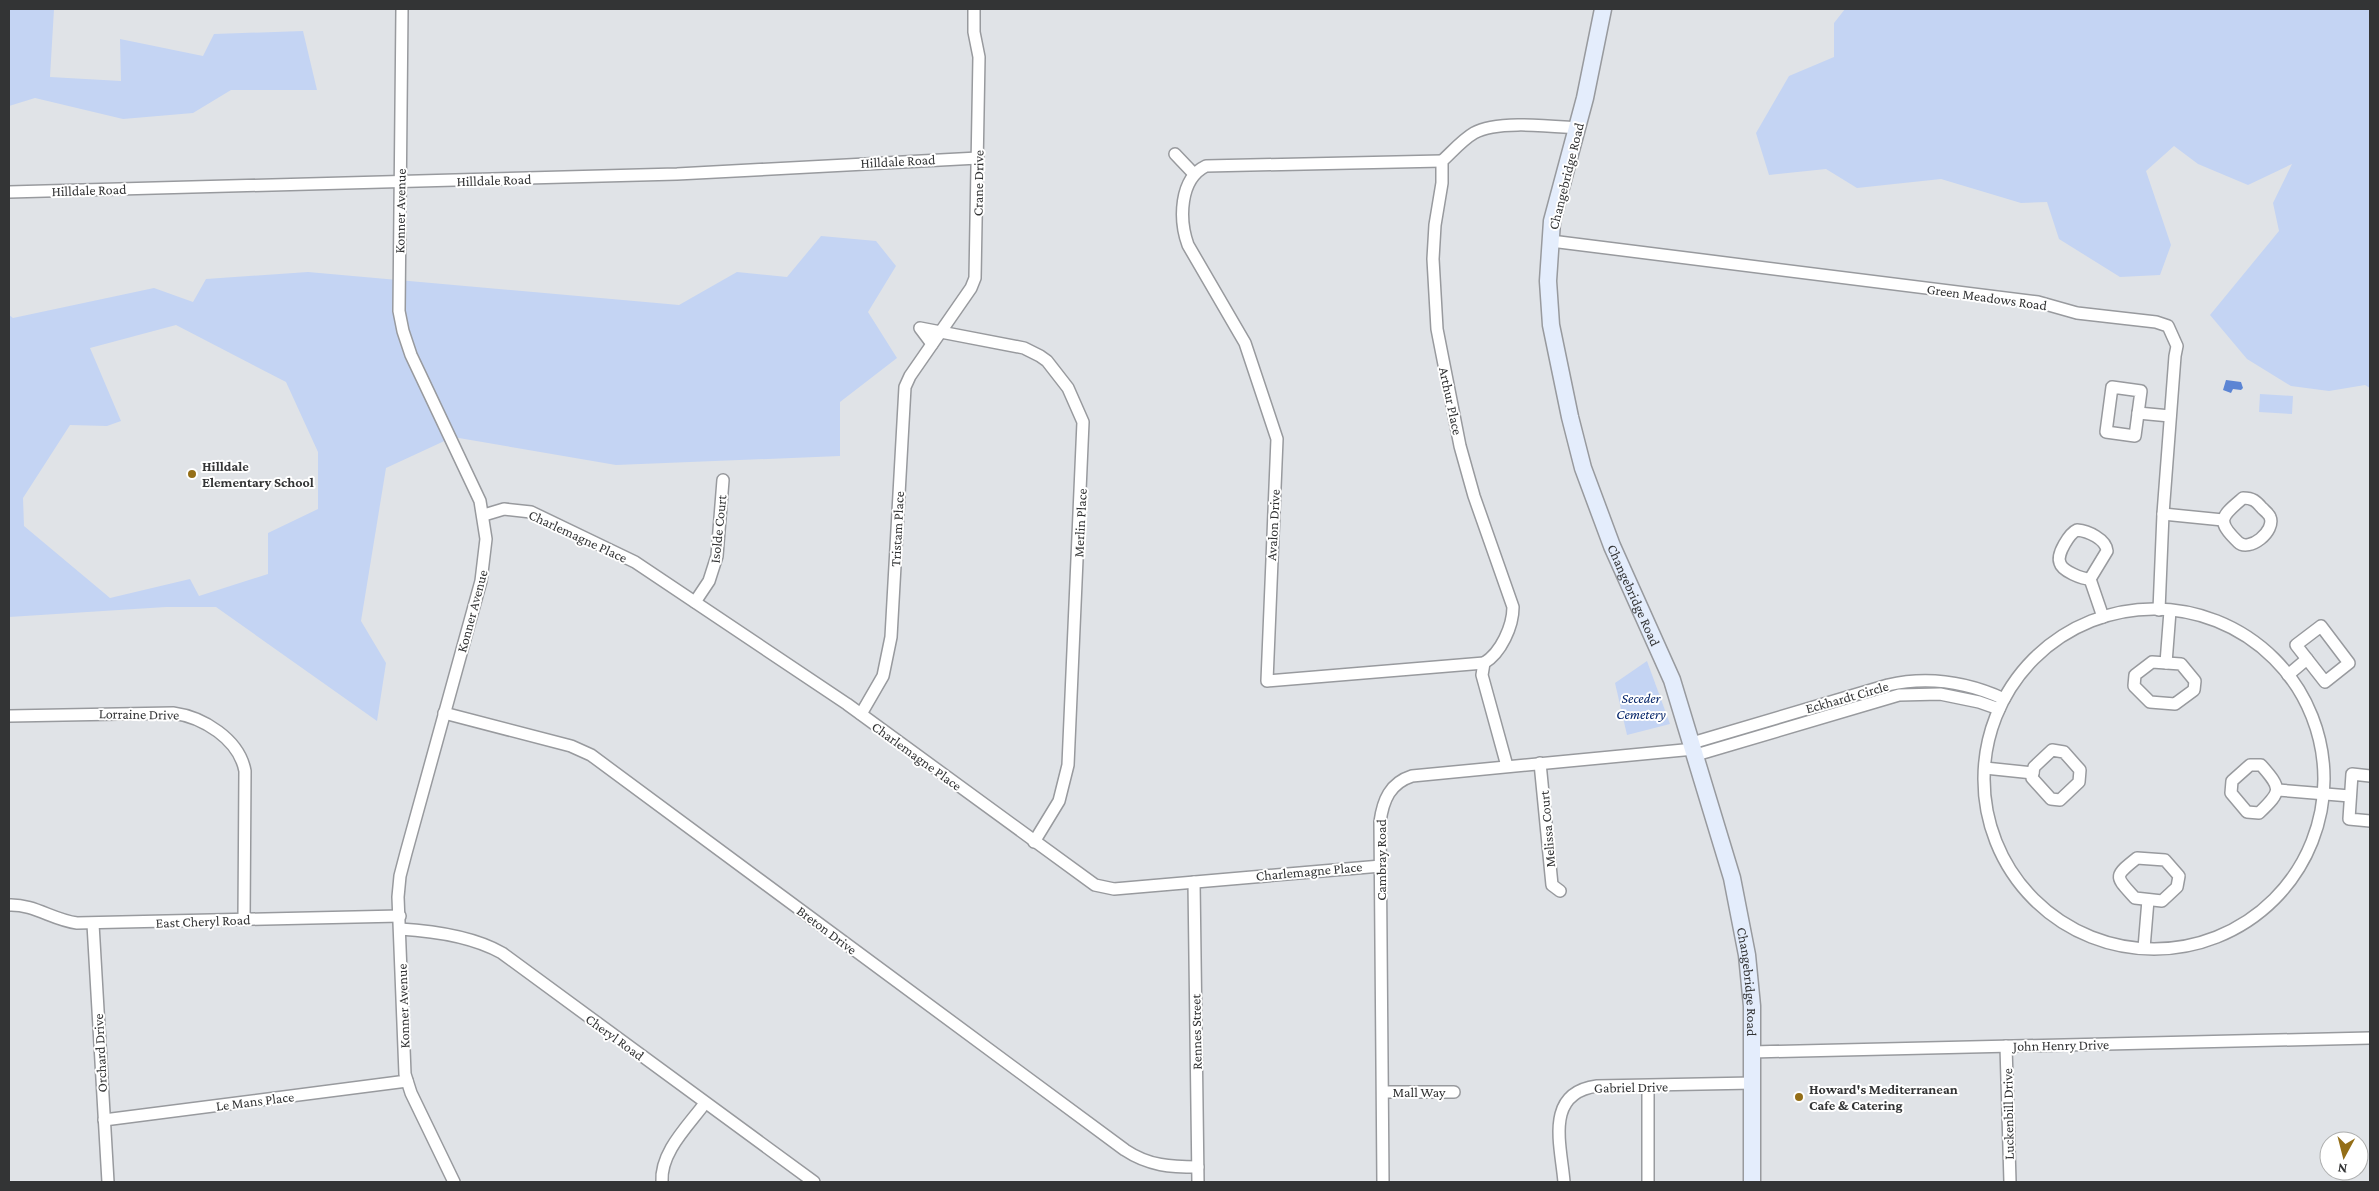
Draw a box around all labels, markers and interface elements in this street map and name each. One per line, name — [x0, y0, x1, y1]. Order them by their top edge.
street label: Changebridge Road — [1545, 120, 1587, 231]
street label: Crane Drive — [969, 150, 987, 216]
street label: Hilldale Road — [860, 151, 936, 171]
street label: Konner Avenue — [391, 168, 409, 254]
street label: Hilldale Road — [456, 171, 532, 189]
street label: Hilldale Road — [51, 181, 127, 199]
street label: Green Meadows Road — [1926, 281, 2049, 313]
street label: Arthur Place — [1436, 365, 1466, 437]
place label: Hilldale Elementary School — [202, 458, 314, 490]
marker: Hilldale Elementary School — [186, 468, 198, 480]
street label: Merlin Place — [1070, 488, 1090, 558]
street label: Avalon Drive — [1263, 489, 1283, 561]
street label: Tristam Place — [887, 491, 907, 567]
street label: Isolde Court — [706, 494, 730, 564]
street label: Charlemagne Place — [526, 506, 630, 566]
street label: Changebridge Road — [1604, 542, 1664, 649]
street label: Konner Avenue — [453, 568, 491, 654]
street label: Eckhardt Circle — [1804, 678, 1890, 716]
park label: Seceder Cemetery — [1616, 690, 1666, 722]
street label: Lorraine Drive — [99, 705, 179, 723]
street label: Charlemagne Place — [869, 718, 965, 794]
street label: Melissa Court — [1536, 789, 1558, 868]
street label: Cambray Road — [1373, 819, 1389, 901]
street label: Charlemagne Place — [1255, 858, 1363, 884]
street label: Breton Drive — [794, 902, 860, 958]
street label: East Cheryl Road — [155, 911, 251, 931]
street label: Changebridge Road — [1734, 926, 1760, 1037]
street label: Konner Avenue — [394, 963, 412, 1049]
street label: Rennes Street — [1187, 994, 1205, 1070]
street label: Cheryl Road — [583, 1011, 648, 1064]
street label: Orchard Drive — [90, 1013, 110, 1093]
street label: John Henry Drive — [2011, 1036, 2109, 1054]
street label: Luckenbill Drive — [1999, 1068, 2017, 1160]
street label: Gabriel Drive — [1594, 1078, 1668, 1096]
place label: Howard's Mediterranean Cafe & Catering — [1809, 1081, 1958, 1113]
street label: Mall Way — [1392, 1084, 1446, 1100]
street label: Le Mans Place — [215, 1088, 295, 1114]
marker: Howard's Mediterranean Cafe & Catering — [1793, 1091, 1805, 1103]
north arrow — [2319, 1131, 2369, 1181]
text: N — [2336, 1160, 2348, 1177]

